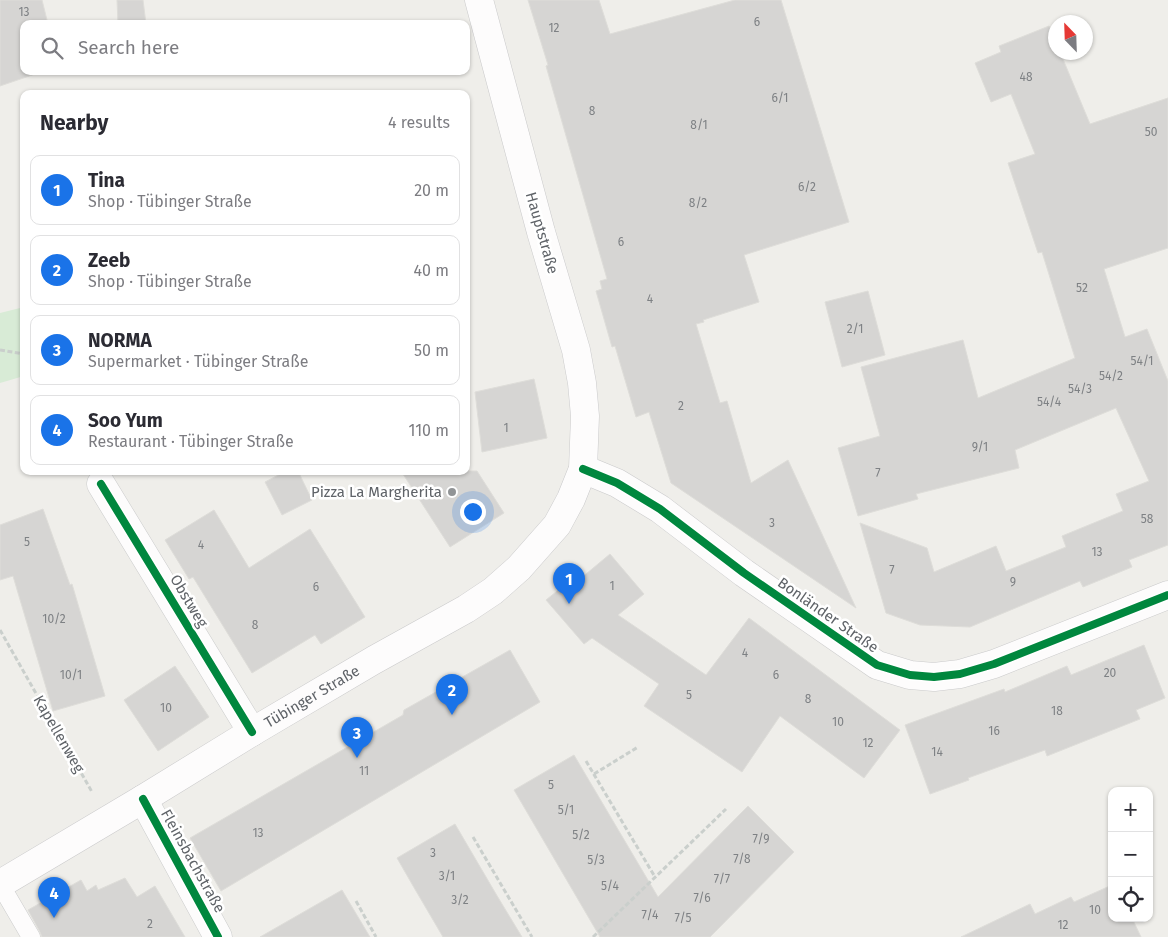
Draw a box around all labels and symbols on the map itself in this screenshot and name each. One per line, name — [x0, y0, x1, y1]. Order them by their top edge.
house number: 13 — [18, 5, 30, 19]
house number: 6 — [754, 15, 760, 29]
north arrow — [1048, 15, 1093, 60]
house number: 12 — [548, 21, 560, 35]
house number: 48 — [1020, 70, 1033, 84]
house number: 6/1 — [772, 91, 788, 105]
house number: 8 — [589, 104, 596, 118]
house number: 8/1 — [690, 118, 708, 132]
house number: 50 — [1145, 125, 1158, 139]
house number: 6/2 — [798, 180, 816, 194]
street label: Hauptstraße — [522, 190, 562, 276]
house number: 8/2 — [689, 196, 707, 210]
house number: 6 — [618, 235, 624, 249]
house number: 52 — [1076, 281, 1088, 295]
house number: 4 — [647, 292, 654, 306]
house number: 2/1 — [847, 322, 863, 336]
house number: 54/1 — [1131, 354, 1153, 368]
house number: 54/2 — [1099, 369, 1123, 383]
house number: 54/3 — [1068, 382, 1092, 396]
house number: 54/4 — [1037, 395, 1062, 409]
house number: 2 — [678, 399, 684, 413]
house number: 1 — [503, 421, 509, 435]
house number: 9/1 — [972, 440, 988, 454]
house number: 7 — [875, 466, 881, 480]
place label: Pizza La Margherita — [311, 483, 442, 501]
marker: Pizza La Margherita — [446, 486, 458, 498]
your location — [460, 499, 486, 525]
house number: 58 — [1141, 512, 1154, 526]
house number: 3 — [769, 516, 775, 530]
house number: 5 — [24, 535, 30, 549]
house number: 4 — [198, 538, 205, 552]
house number: 13 — [1091, 545, 1103, 559]
pin: 1 — [553, 563, 585, 604]
house number: 7 — [889, 563, 895, 577]
street label: Obstweg — [166, 571, 212, 631]
street label: Bonländer Straße — [774, 574, 882, 656]
house number: 9 — [1010, 575, 1016, 589]
house number: 1 — [609, 579, 615, 593]
house number: 6 — [313, 580, 319, 594]
house number: 10/2 — [42, 612, 66, 626]
house number: 8 — [252, 618, 259, 632]
house number: 4 — [742, 646, 749, 660]
street label: Tübinger Straße — [261, 662, 363, 732]
house number: 20 — [1104, 666, 1117, 680]
house number: 10/1 — [60, 668, 82, 682]
house number: 6 — [773, 668, 779, 682]
pin: 2 — [436, 674, 468, 715]
house number: 5 — [686, 688, 692, 702]
street label: Kapellenweg — [30, 692, 88, 776]
house number: 8 — [805, 692, 812, 706]
house number: 10 — [160, 701, 172, 715]
house number: 18 — [1051, 704, 1063, 718]
house number: 10 — [832, 715, 844, 729]
pin: 3 — [341, 717, 373, 758]
house number: 16 — [988, 724, 1000, 738]
house number: 12 — [862, 736, 874, 750]
house number: 14 — [931, 745, 943, 759]
house number: 11 — [359, 764, 369, 778]
house number: 5 — [548, 778, 554, 792]
house number: 5/1 — [558, 803, 574, 817]
street label: Fleinsbachstraße — [157, 806, 229, 916]
house number: 13 — [252, 826, 264, 840]
house number: 5/2 — [572, 828, 590, 842]
house number: 7/9 — [753, 832, 769, 846]
house number: 3 — [430, 846, 436, 860]
house number: 7/8 — [733, 852, 751, 866]
house number: 5/3 — [587, 853, 605, 867]
house number: 3/1 — [439, 869, 455, 883]
house number: 7/7 — [714, 872, 730, 886]
pin: 4 — [38, 877, 70, 918]
house number: 5/4 — [601, 879, 620, 893]
house number: 7/6 — [693, 891, 711, 905]
house number: 3/2 — [451, 893, 469, 907]
house number: 10 — [1089, 903, 1101, 917]
house number: 7/4 — [642, 908, 659, 922]
house number: 7/5 — [675, 911, 691, 925]
house number: 2 — [147, 917, 153, 931]
house number: 12 — [1057, 918, 1069, 932]

